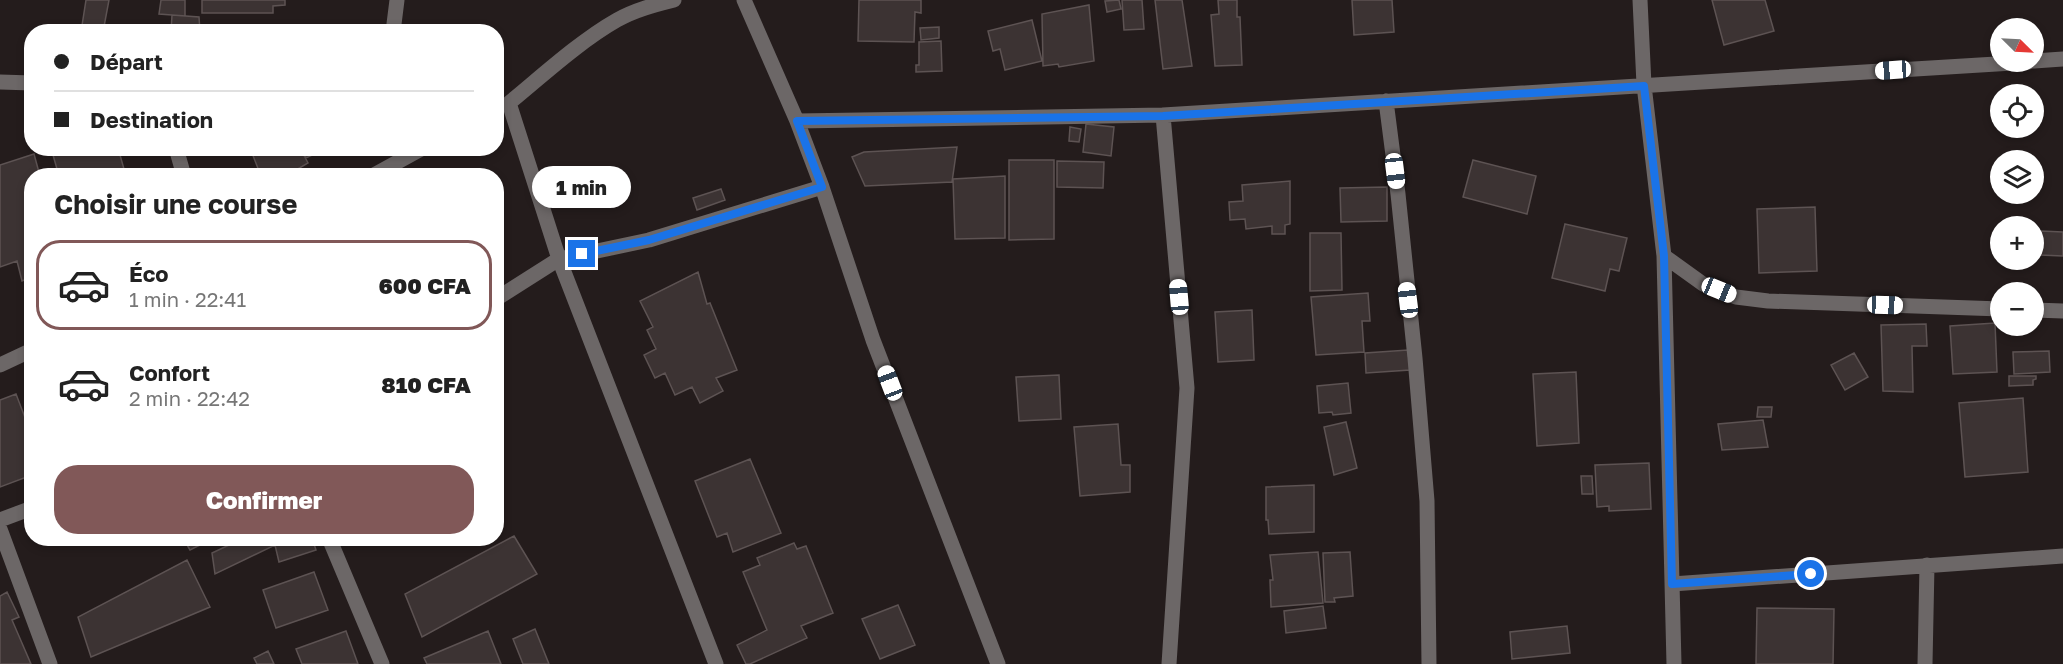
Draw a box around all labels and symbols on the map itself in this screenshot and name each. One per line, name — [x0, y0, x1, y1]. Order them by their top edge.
north arrow — [1990, 18, 2044, 72]
car — [1874, 60, 1912, 80]
car — [1384, 152, 1406, 190]
callout: 1 min — [532, 167, 632, 209]
route end — [568, 240, 595, 267]
car — [1699, 275, 1739, 305]
car — [1168, 278, 1190, 316]
car — [1397, 281, 1419, 319]
car — [1867, 295, 1903, 315]
car — [875, 363, 905, 403]
route start — [1797, 560, 1824, 587]

